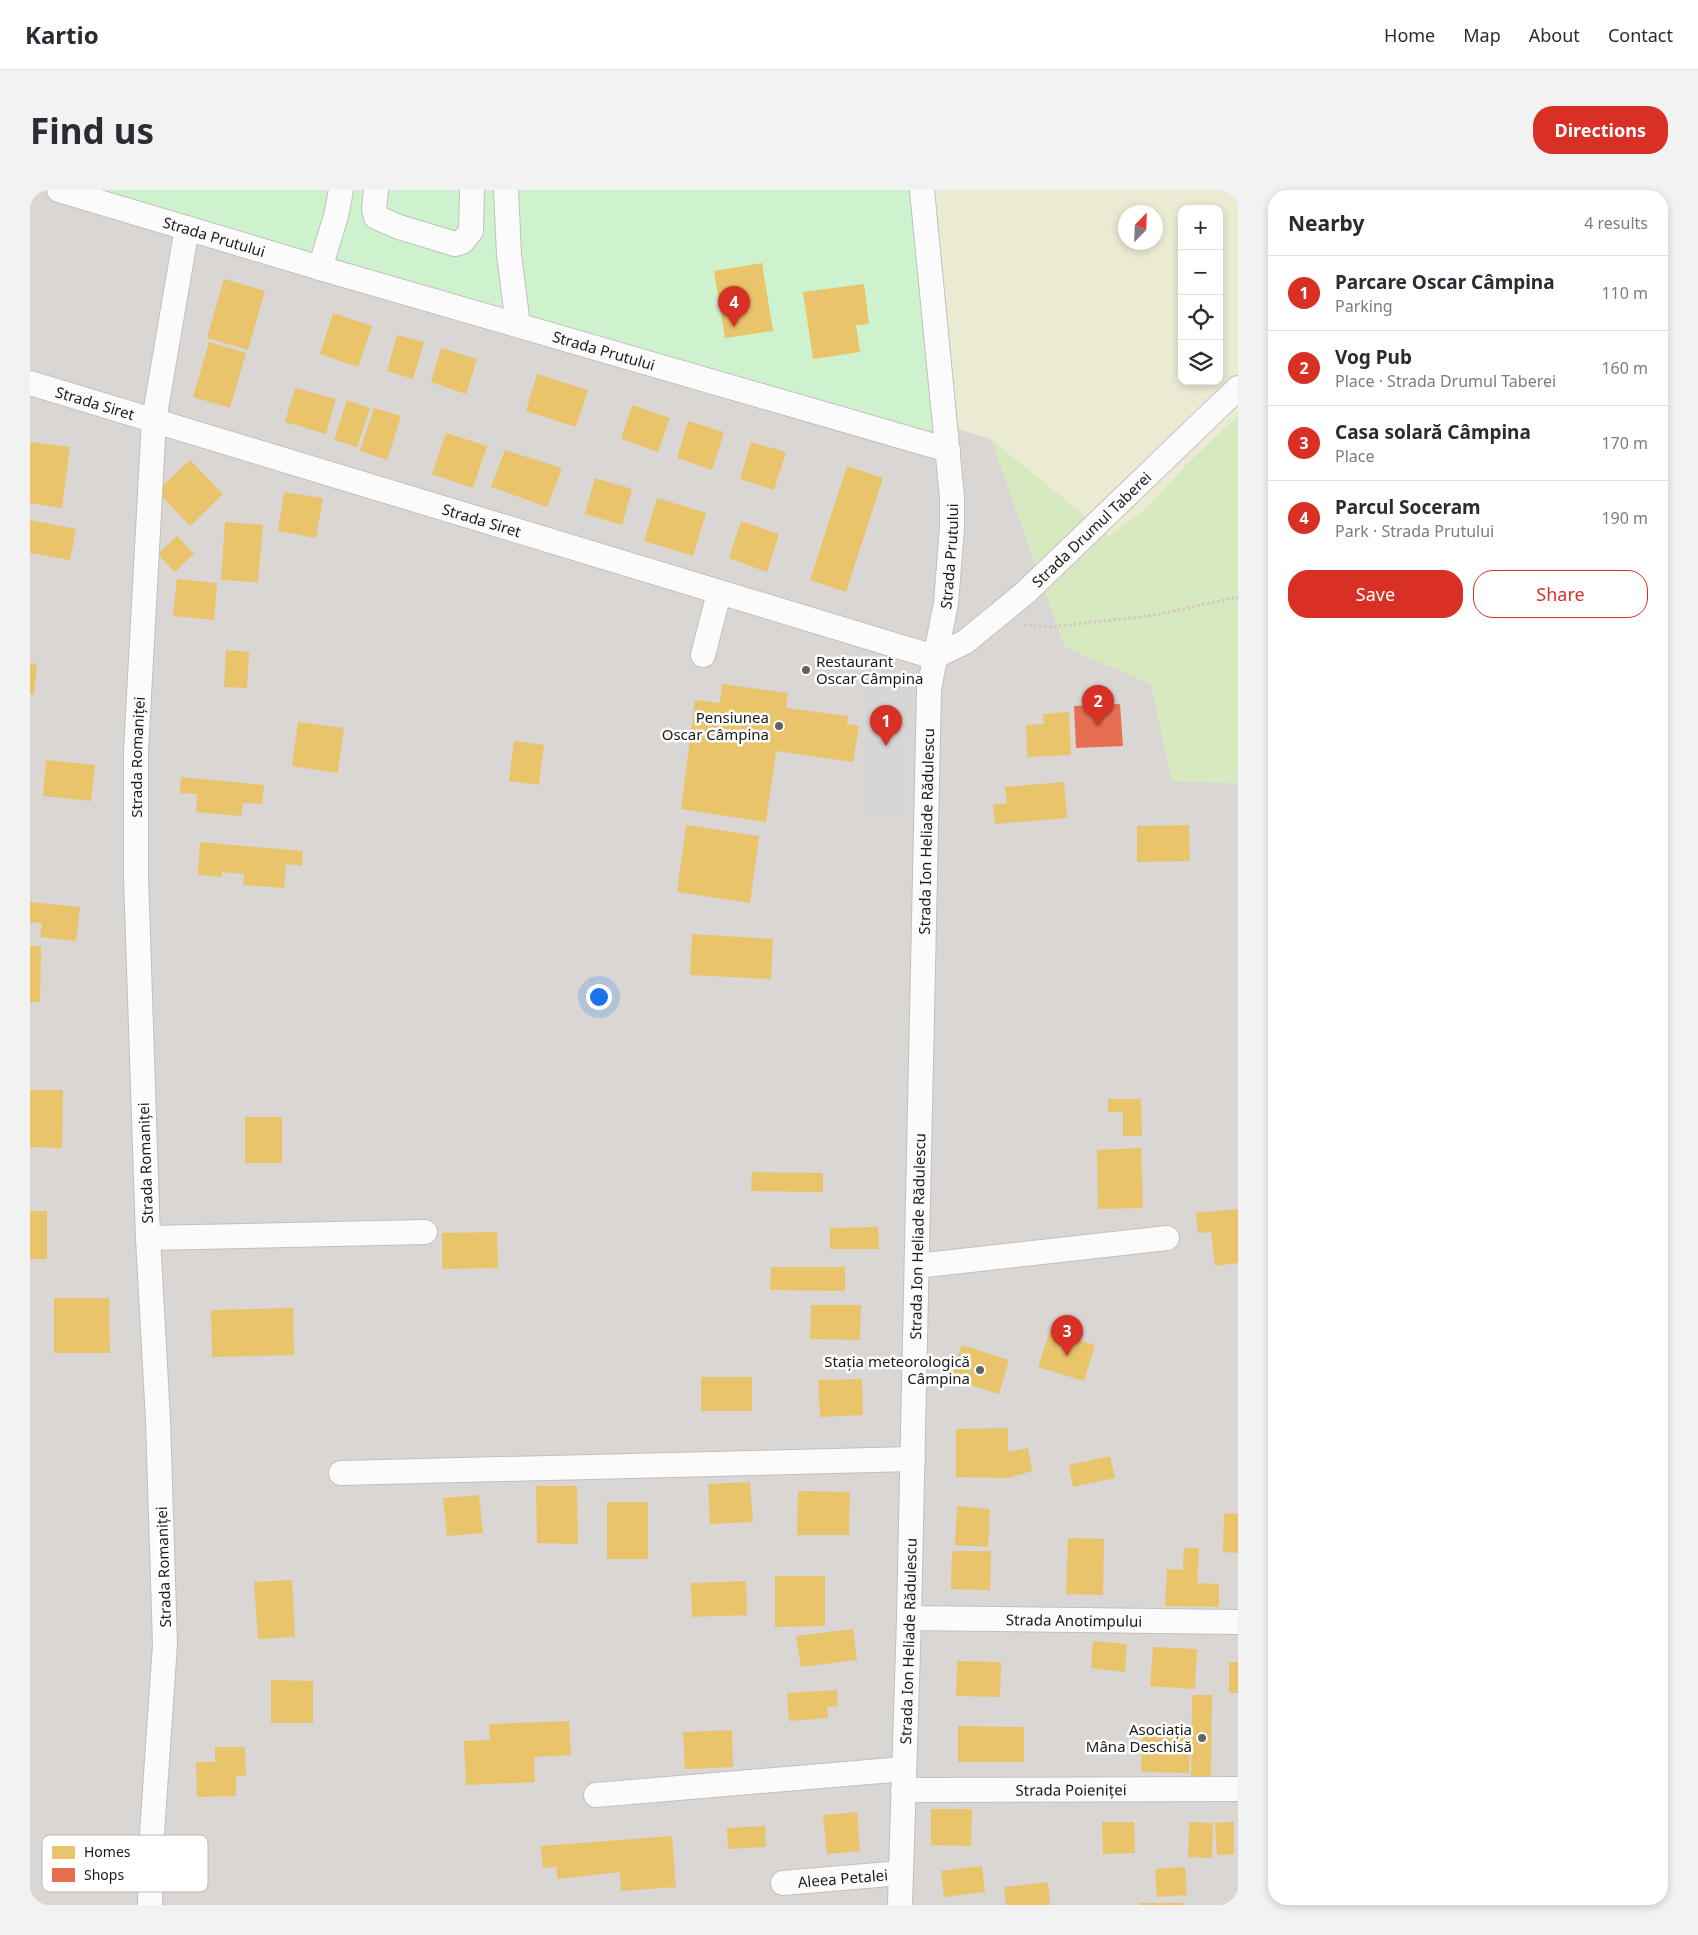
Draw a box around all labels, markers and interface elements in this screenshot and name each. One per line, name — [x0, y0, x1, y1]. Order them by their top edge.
text: Kartio — [25, 18, 99, 51]
text: Home — [1384, 23, 1435, 47]
text: Map — [1463, 23, 1501, 47]
text: About — [1529, 23, 1580, 47]
text: Contact — [1608, 23, 1673, 47]
button: Directions — [1533, 106, 1668, 154]
text: Find us — [30, 107, 154, 154]
north arrow — [1118, 205, 1163, 250]
map controls — [1178, 205, 1223, 385]
button: + — [1178, 205, 1223, 250]
text: Nearby — [1288, 209, 1364, 237]
street label: Strada Prutului — [161, 212, 268, 261]
text: 4 results — [1584, 212, 1648, 234]
button: − — [1178, 250, 1223, 295]
text: Parcare Oscar Câmpina — [1335, 269, 1555, 295]
text: 1 — [1299, 282, 1309, 304]
text: 110 m — [1601, 282, 1648, 304]
pin: 4 — [718, 286, 750, 327]
button: locate — [1178, 295, 1223, 340]
text: Parking — [1335, 295, 1393, 317]
street label: Strada Prutului — [550, 326, 658, 375]
button: layers — [1178, 340, 1223, 385]
text: Vog Pub — [1335, 344, 1412, 370]
text: 2 — [1299, 357, 1309, 379]
text: 160 m — [1601, 357, 1648, 379]
text: Place · Strada Drumul Taberei — [1335, 370, 1556, 392]
street label: Strada Siret — [53, 381, 138, 424]
text: Casa solară Câmpina — [1335, 419, 1531, 445]
text: 3 — [1299, 432, 1309, 454]
text: 170 m — [1601, 432, 1648, 454]
text: Place — [1335, 445, 1375, 467]
street label: Strada Drumul Taberei — [1027, 467, 1155, 591]
text: Parcul Soceram — [1335, 494, 1481, 520]
street label: Strada Siret — [440, 499, 524, 541]
street label: Strada Prutului — [935, 503, 962, 611]
text: 4 — [1299, 507, 1309, 529]
text: 190 m — [1601, 507, 1648, 529]
text: Park · Strada Prutului — [1335, 520, 1494, 542]
button: Save — [1288, 570, 1463, 618]
button: Share — [1473, 570, 1648, 618]
place label: Restaurant Oscar Câmpina — [816, 651, 923, 688]
marker: Restaurant Oscar Câmpina — [800, 664, 812, 676]
pin: 2 — [1082, 685, 1114, 726]
street label: Strada Romaniței — [126, 696, 149, 818]
pin: 1 — [870, 705, 902, 746]
place label: Pensiunea Oscar Câmpina — [662, 707, 769, 744]
marker: Pensiunea Oscar Câmpina — [773, 720, 785, 732]
street label: Strada Ion Heliade Rădulescu — [914, 728, 938, 935]
your location — [586, 984, 612, 1010]
street label: Strada Romaniței — [133, 1102, 157, 1224]
street label: Strada Ion Heliade Rădulescu — [905, 1133, 929, 1340]
pin: 3 — [1051, 1315, 1083, 1356]
place label: Stația meteorologică Câmpina — [824, 1351, 970, 1388]
marker: Stația meteorologică Câmpina — [974, 1364, 986, 1376]
street label: Strada Romaniței — [151, 1506, 175, 1628]
street label: Strada Ion Heliade Rădulescu — [895, 1538, 921, 1745]
street label: Strada Anotimpului — [1006, 1609, 1142, 1631]
place label: Asociația Mâna Deschisă — [1086, 1719, 1192, 1756]
marker: Asociația Mâna Deschisă — [1196, 1732, 1208, 1744]
street label: Strada Poieniței — [1015, 1779, 1127, 1800]
legend — [42, 1835, 208, 1892]
text: Homes — [84, 1842, 131, 1861]
street label: Aleea Petalei — [797, 1864, 889, 1892]
text: Shops — [84, 1865, 124, 1884]

